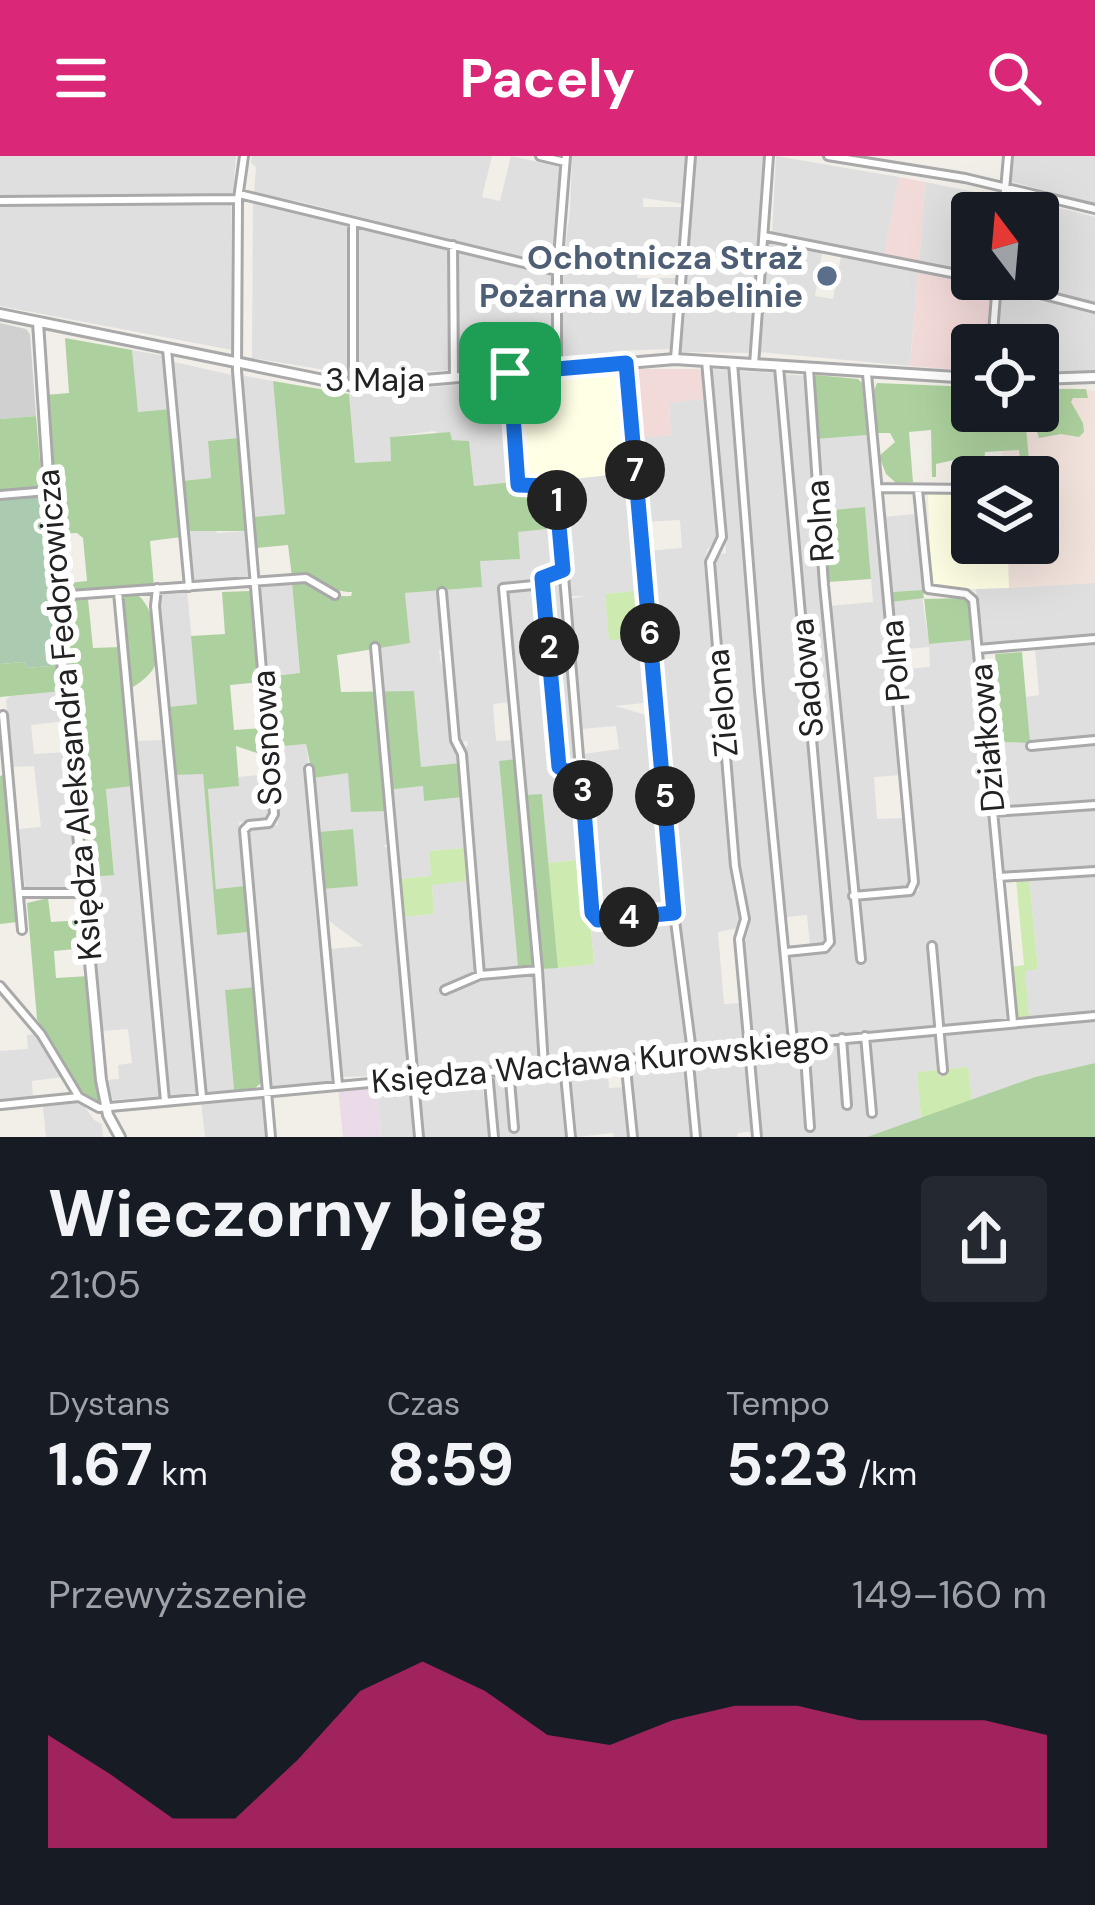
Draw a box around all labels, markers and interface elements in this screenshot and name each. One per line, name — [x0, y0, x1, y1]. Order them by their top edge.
text: Pacely — [460, 43, 635, 114]
icon: menu — [48, 45, 114, 111]
icon: search — [981, 45, 1047, 111]
north arrow — [951, 192, 1059, 300]
map controls — [951, 192, 1059, 564]
place label: Ochotnicza Straż Pożarna w Izabelinie — [479, 236, 803, 317]
marker: Ochotnicza Straż Pożarna w Izabelinie — [814, 263, 840, 289]
pin — [459, 322, 561, 424]
button: locate — [951, 324, 1059, 432]
icon: arrive — [477, 340, 543, 406]
street label: 3 Maja — [325, 358, 425, 401]
pin: 7 — [605, 440, 665, 500]
text: 7 — [626, 448, 644, 491]
button: layers — [951, 456, 1059, 564]
street label: Księdza Aleksandra Fedorowicza — [26, 468, 111, 962]
pin: 1 — [527, 470, 587, 530]
text: 1 — [551, 478, 563, 521]
street label: Rolna — [795, 478, 844, 564]
pin: 6 — [620, 603, 680, 663]
text: 6 — [640, 611, 660, 654]
pin: 2 — [519, 617, 579, 677]
street label: Sadowa — [780, 617, 833, 739]
street label: Polna — [870, 618, 919, 704]
text: 2 — [539, 625, 559, 668]
street label: Zielona — [695, 647, 748, 759]
street label: Działkowa — [959, 662, 1014, 814]
street label: Sosnowa — [241, 669, 292, 807]
pin: 3 — [553, 760, 613, 820]
pin: 5 — [635, 766, 695, 826]
text: 3 — [573, 768, 593, 811]
text: 5 — [655, 774, 675, 817]
pin: 4 — [599, 887, 659, 947]
text: 4 — [618, 895, 640, 938]
street label: Księdza Wacława Kurowskiego — [369, 1020, 831, 1103]
text: Wieczorny bieg — [48, 1171, 547, 1256]
button: share — [921, 1176, 1047, 1302]
text: 21:05 — [48, 1259, 141, 1310]
text: Dystans — [48, 1382, 170, 1425]
text: Czas — [387, 1382, 460, 1425]
text: Tempo — [726, 1382, 830, 1425]
text: 1.67 — [48, 1425, 153, 1504]
text: 8:59 — [387, 1425, 514, 1504]
text: 5:23 — [726, 1425, 849, 1504]
text: km — [153, 1452, 208, 1495]
text: /km — [849, 1452, 917, 1495]
text: Przewyższenie — [48, 1569, 307, 1620]
text: 149–160 m — [852, 1569, 1047, 1620]

